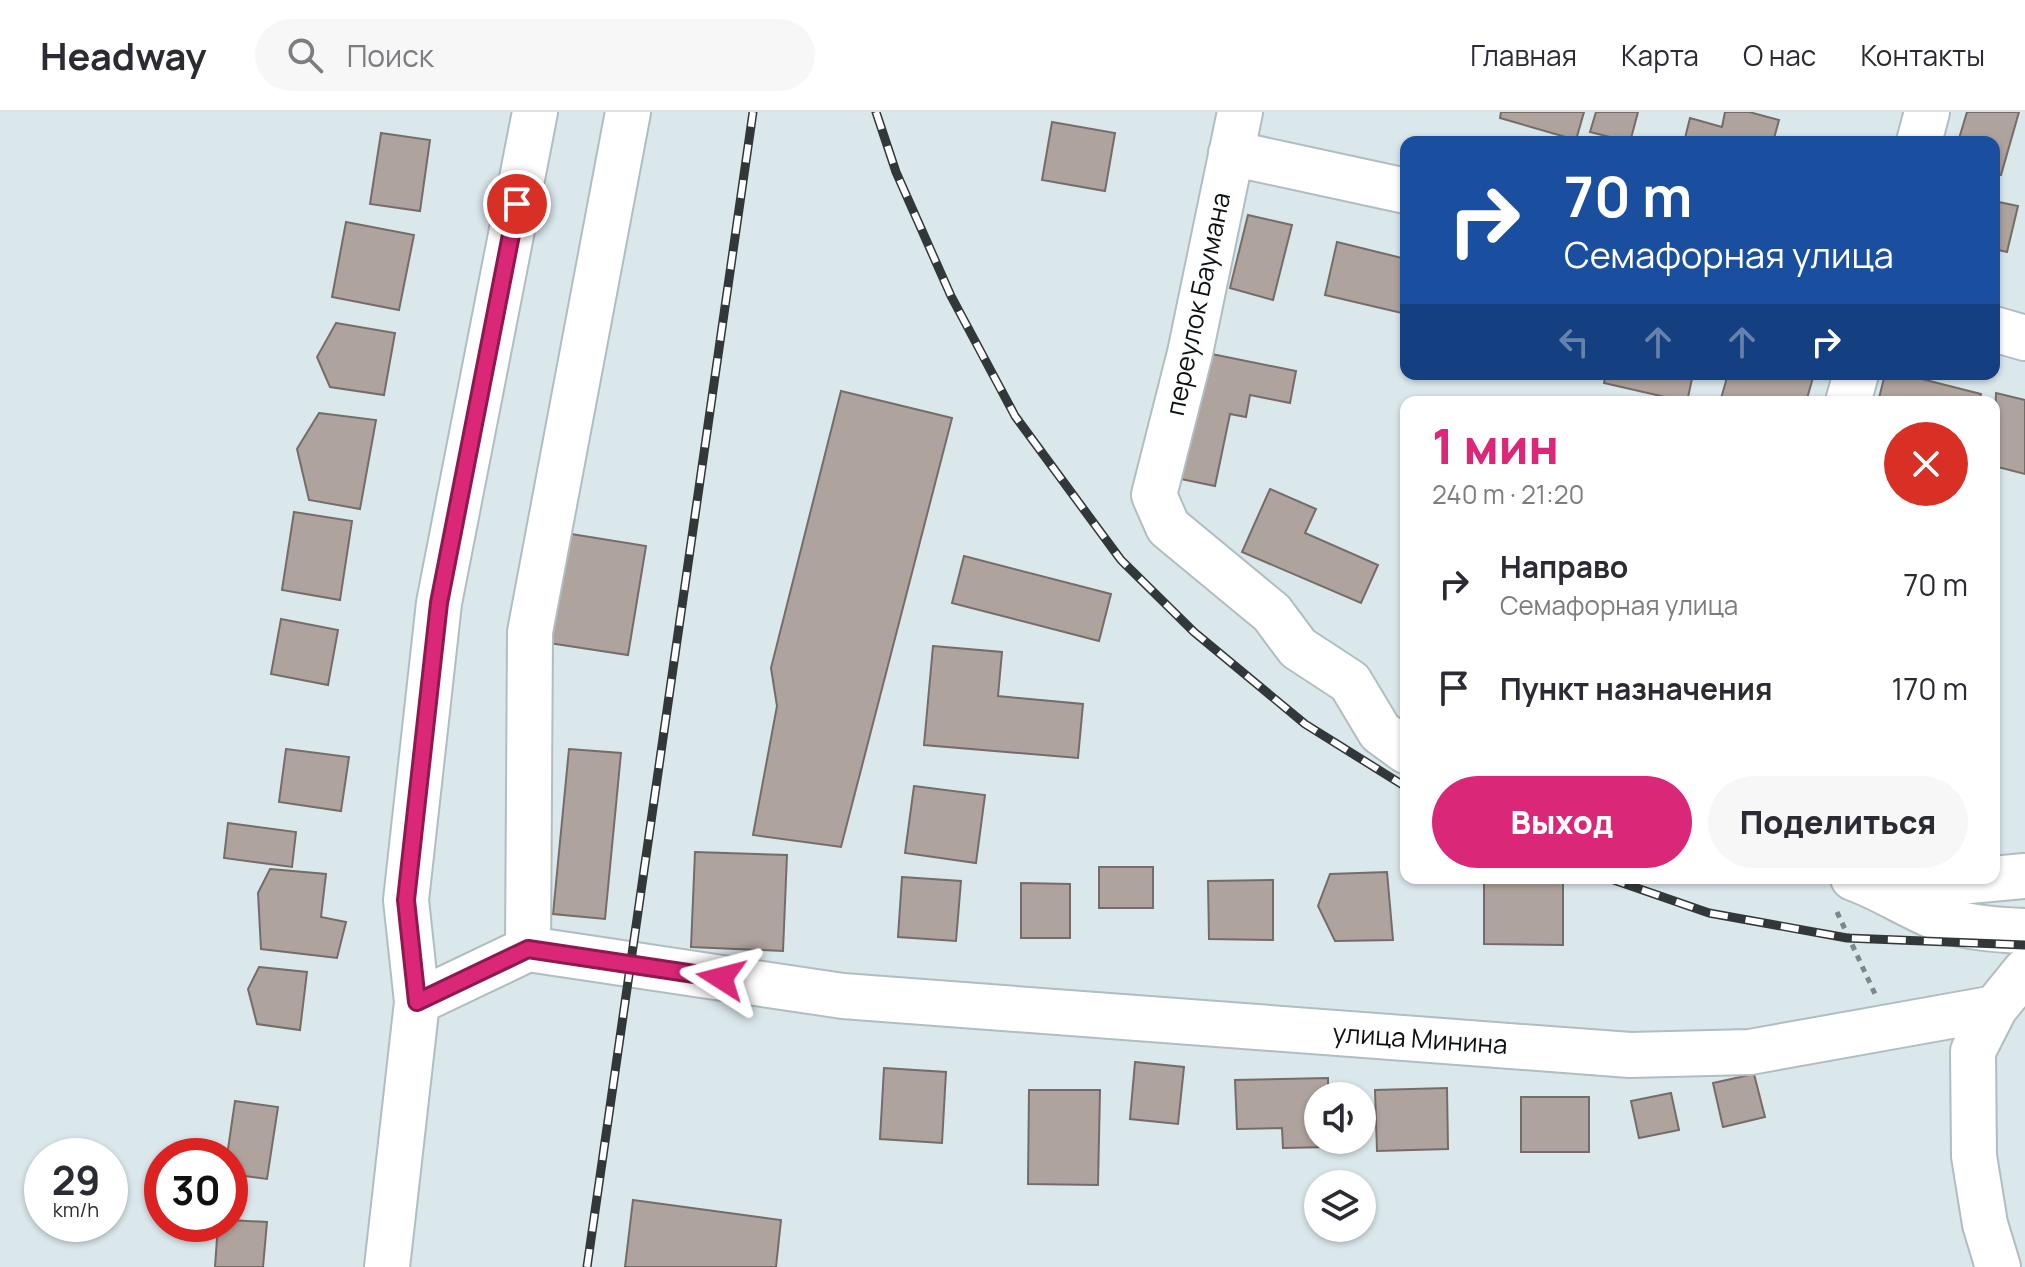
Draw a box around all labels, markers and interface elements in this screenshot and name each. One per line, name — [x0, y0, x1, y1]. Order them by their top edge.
search box — [255, 19, 815, 91]
text: Headway — [40, 29, 207, 81]
icon: search — [283, 33, 327, 77]
text: Поиск — [347, 35, 434, 76]
text: Главная — [1470, 36, 1577, 74]
text: Карта — [1621, 36, 1699, 74]
text: О нас — [1743, 36, 1816, 74]
text: Контакты — [1860, 36, 1985, 74]
text: 70 m — [1564, 157, 1692, 234]
icon: right — [1432, 168, 1536, 272]
pin — [483, 170, 551, 238]
icon: arrive — [495, 182, 539, 226]
street label: переулок Баумана — [1156, 189, 1238, 419]
text: Семафорная улица — [1564, 230, 1894, 279]
icon: left — [1552, 320, 1596, 364]
icon: ahead — [1636, 320, 1680, 364]
icon: ahead — [1720, 320, 1764, 364]
icon: right — [1804, 320, 1848, 364]
text: 1 мин — [1432, 413, 1559, 478]
button: close — [1884, 422, 1968, 506]
text: 240 m · 21:20 — [1432, 476, 1584, 512]
text: Направо — [1500, 546, 1628, 587]
icon: right — [1432, 562, 1476, 606]
text: 70 m — [1903, 564, 1968, 605]
text: Семафорная улица — [1500, 587, 1738, 623]
icon: arrive — [1432, 666, 1476, 710]
text: Пункт назначения — [1500, 668, 1773, 709]
text: 170 m — [1891, 668, 1968, 709]
button: Выход — [1432, 776, 1692, 868]
button: Поделиться — [1708, 776, 1968, 868]
position arrow — [679, 936, 763, 1020]
street label: улица Минина — [1331, 1014, 1509, 1062]
map controls — [1304, 1082, 1376, 1242]
button: sound — [1304, 1082, 1376, 1154]
speed limit sign: 30 — [144, 1138, 248, 1242]
text: 29 — [52, 1152, 100, 1207]
button: layers — [1304, 1170, 1376, 1242]
text: km/h — [53, 1196, 99, 1223]

